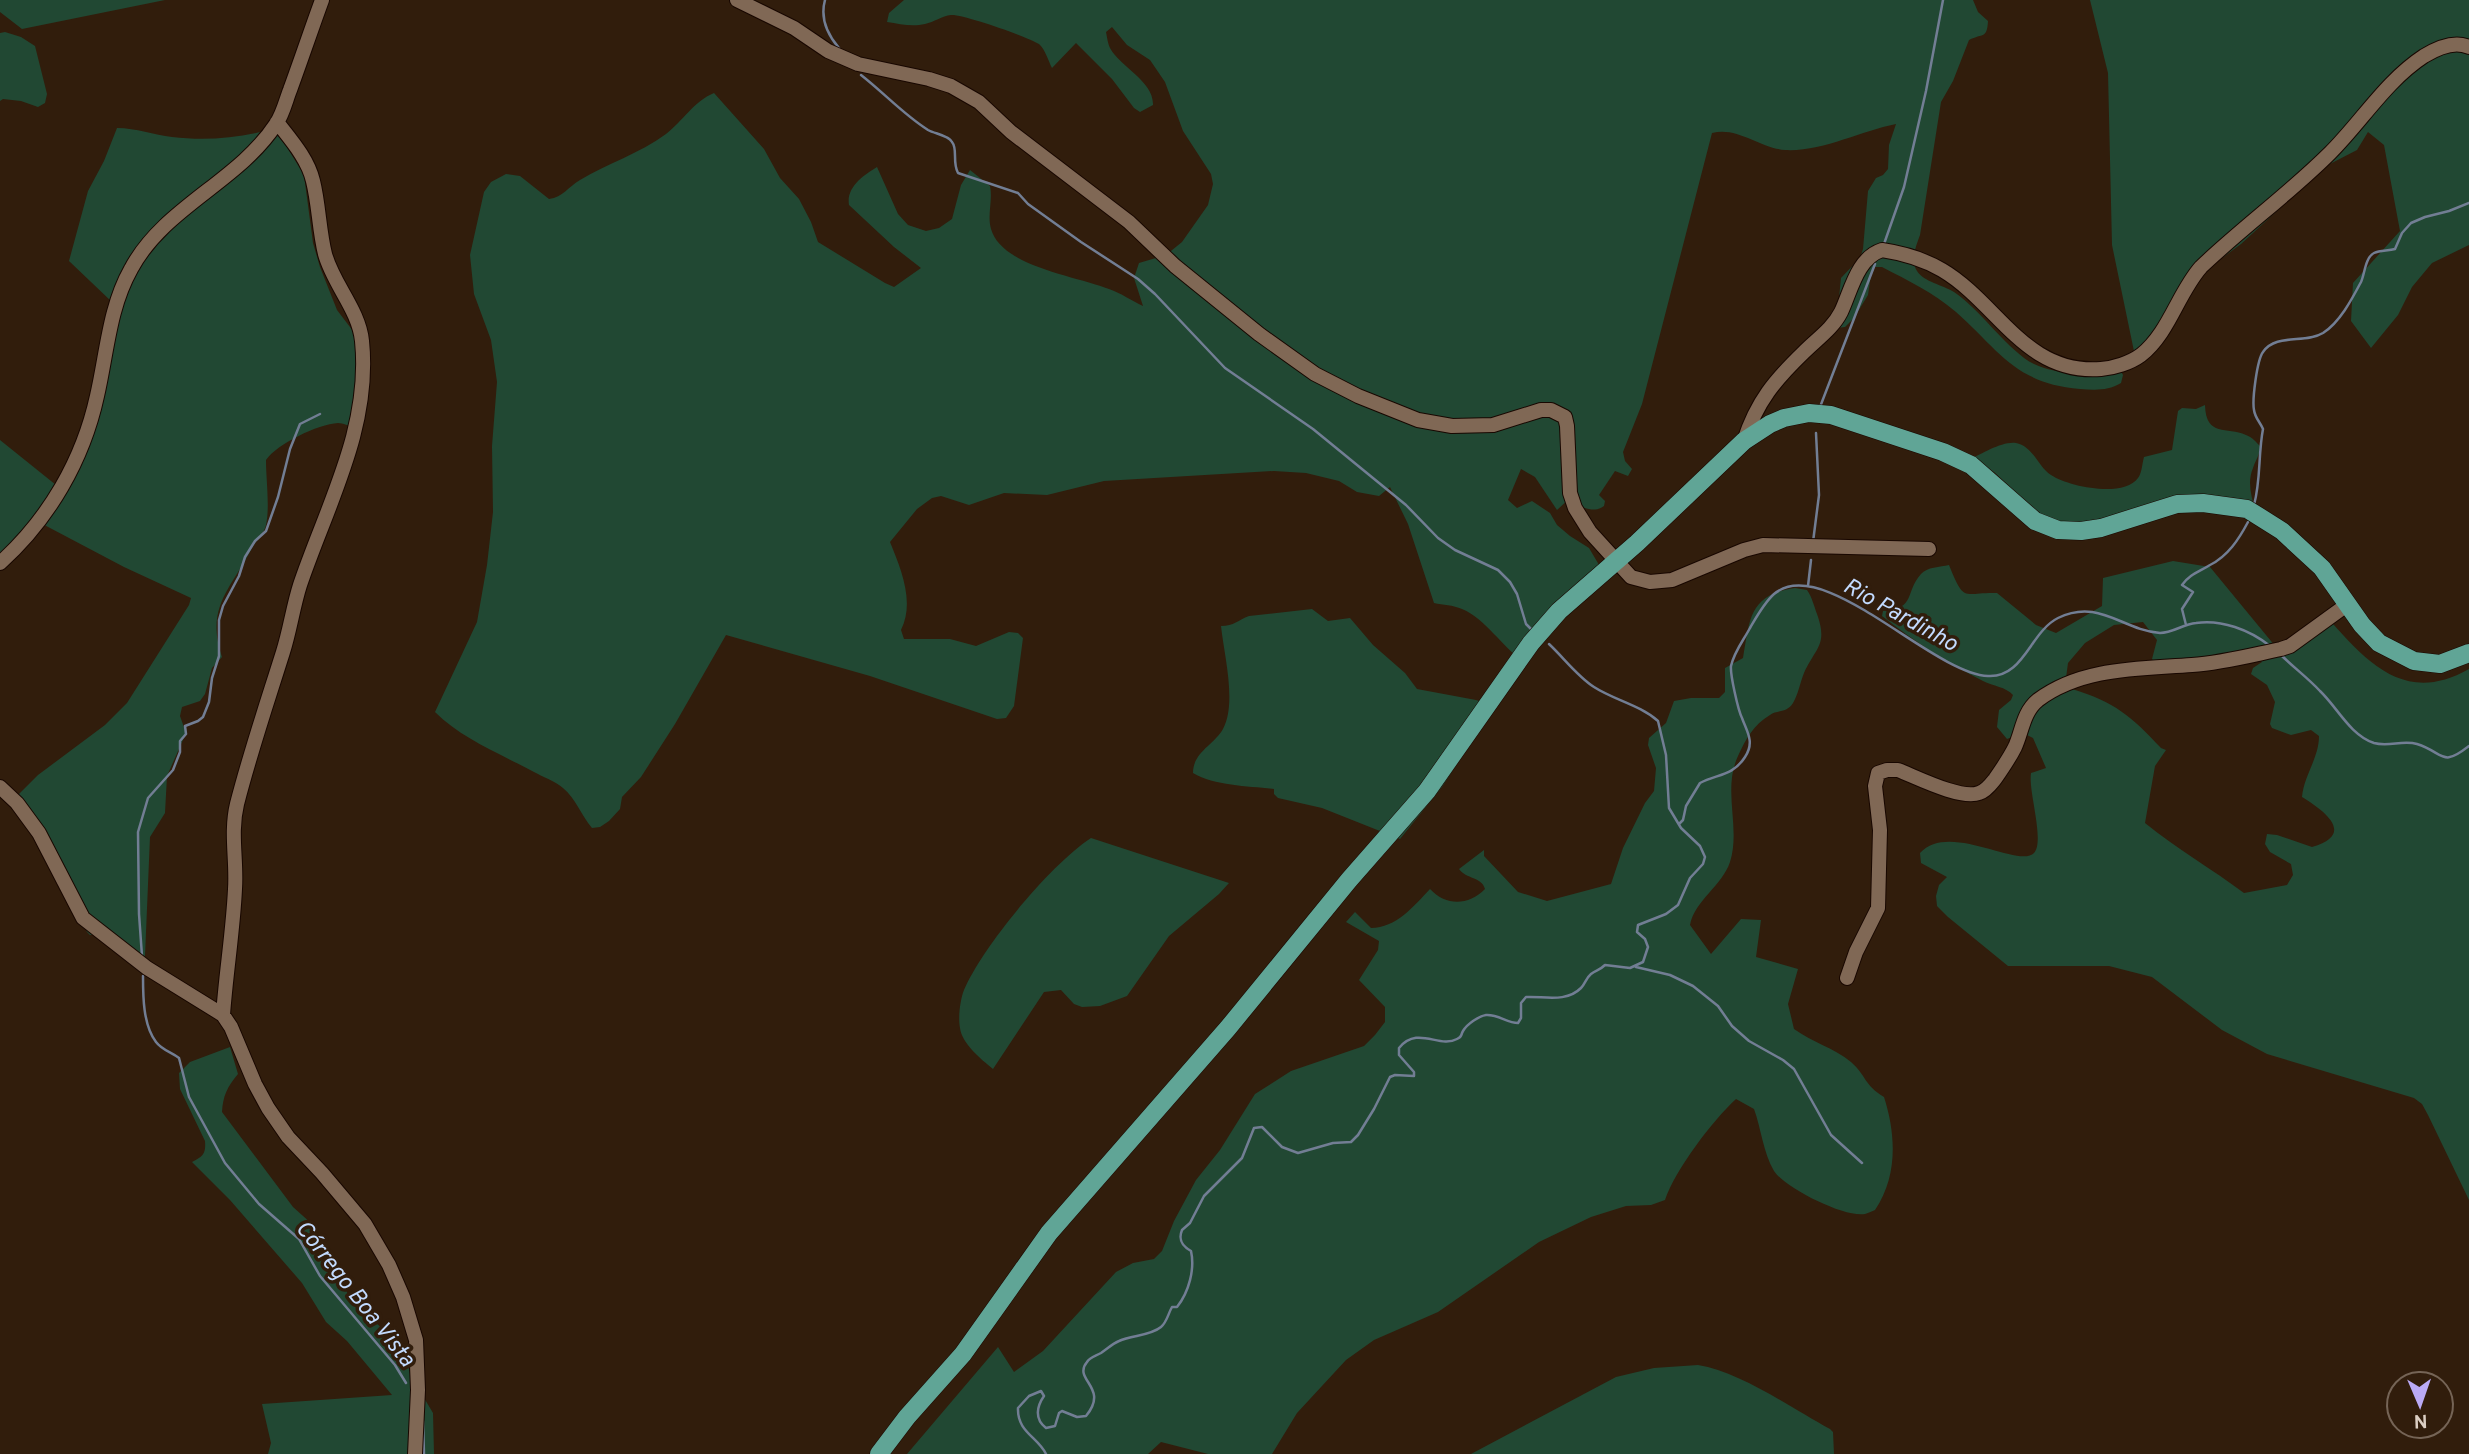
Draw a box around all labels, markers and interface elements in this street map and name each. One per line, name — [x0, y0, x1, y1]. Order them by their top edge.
water label: Rio Pardinho — [1837, 573, 1963, 660]
water label: Córrego Boa Vista — [288, 1215, 420, 1374]
north arrow — [2385, 1370, 2455, 1440]
text: N — [2413, 1408, 2428, 1432]

